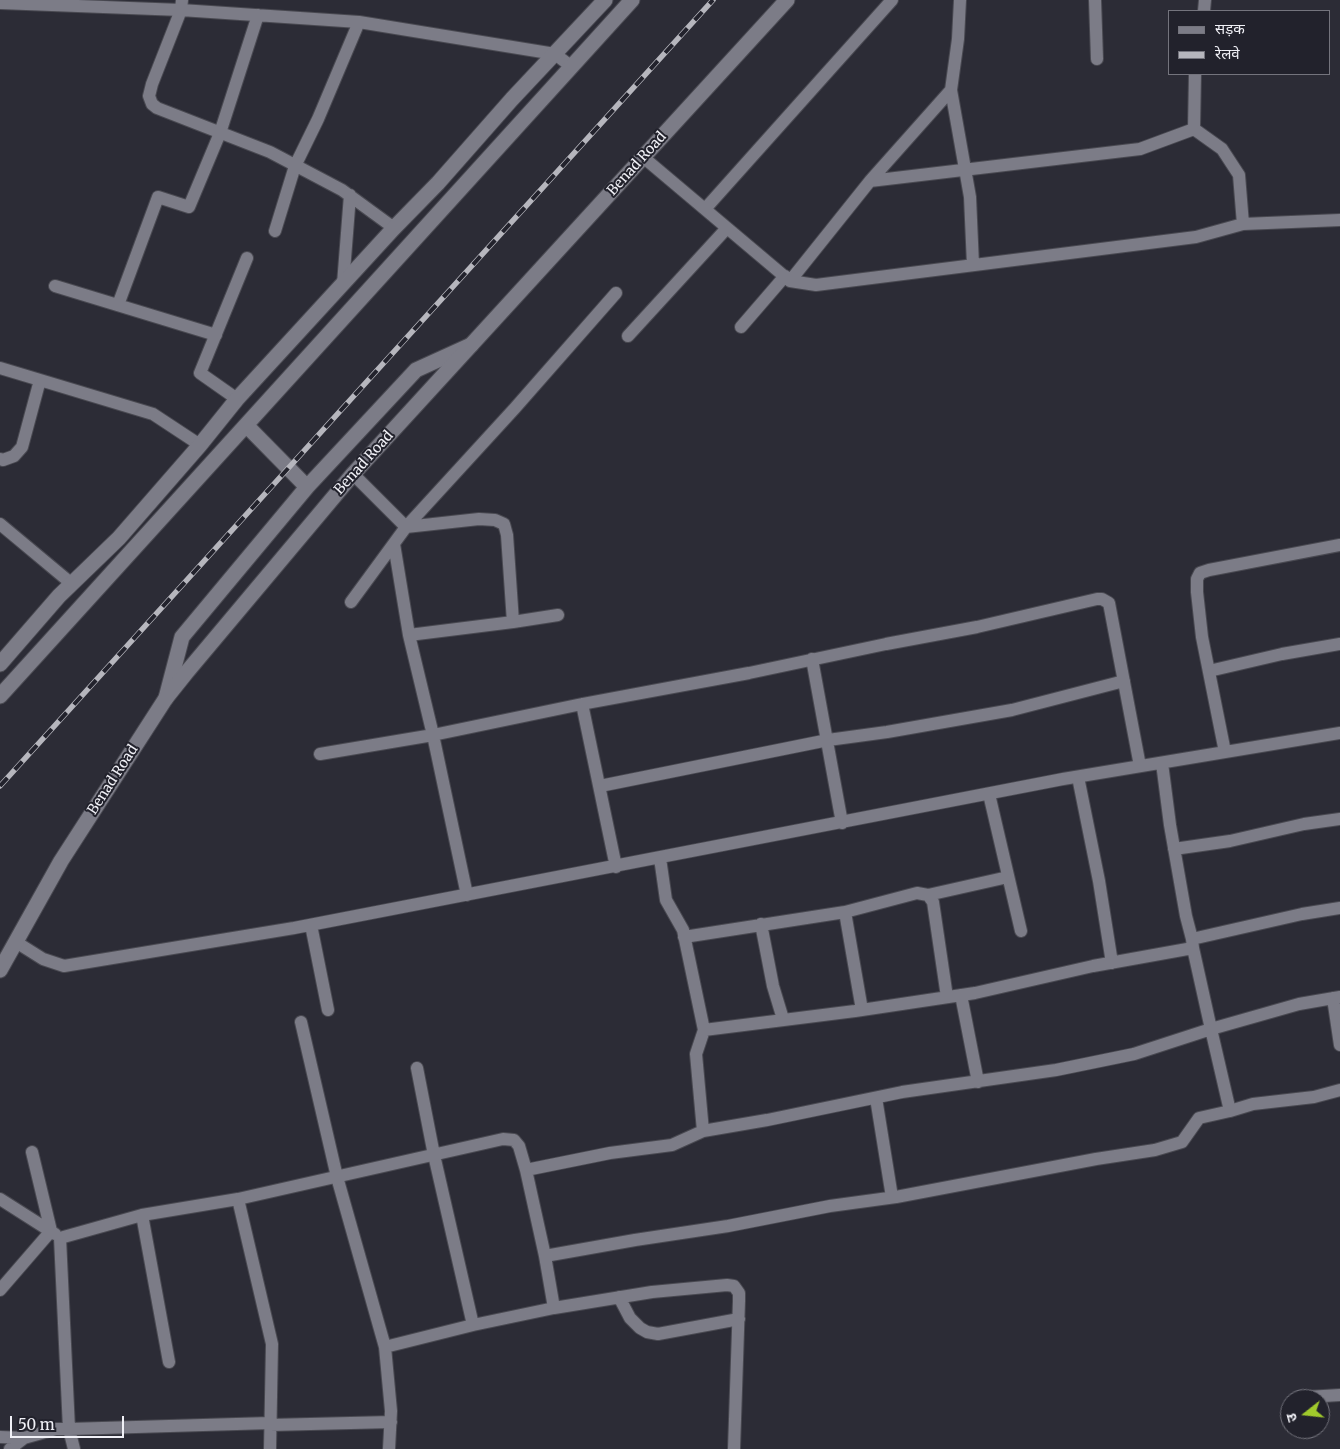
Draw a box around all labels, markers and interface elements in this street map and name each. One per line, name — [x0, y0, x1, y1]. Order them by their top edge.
legend — [1168, 10, 1330, 75]
text: सड़क — [1215, 19, 1245, 38]
text: रेलवे — [1215, 44, 1240, 63]
street label: Benad Road — [604, 129, 670, 199]
street label: Benad Road — [331, 428, 397, 498]
street label: Benad Road — [84, 742, 142, 818]
north arrow — [1280, 1389, 1330, 1439]
scale bar — [12, 1406, 126, 1438]
text: उ — [1282, 1411, 1301, 1424]
text: 50 m — [18, 1415, 55, 1434]

